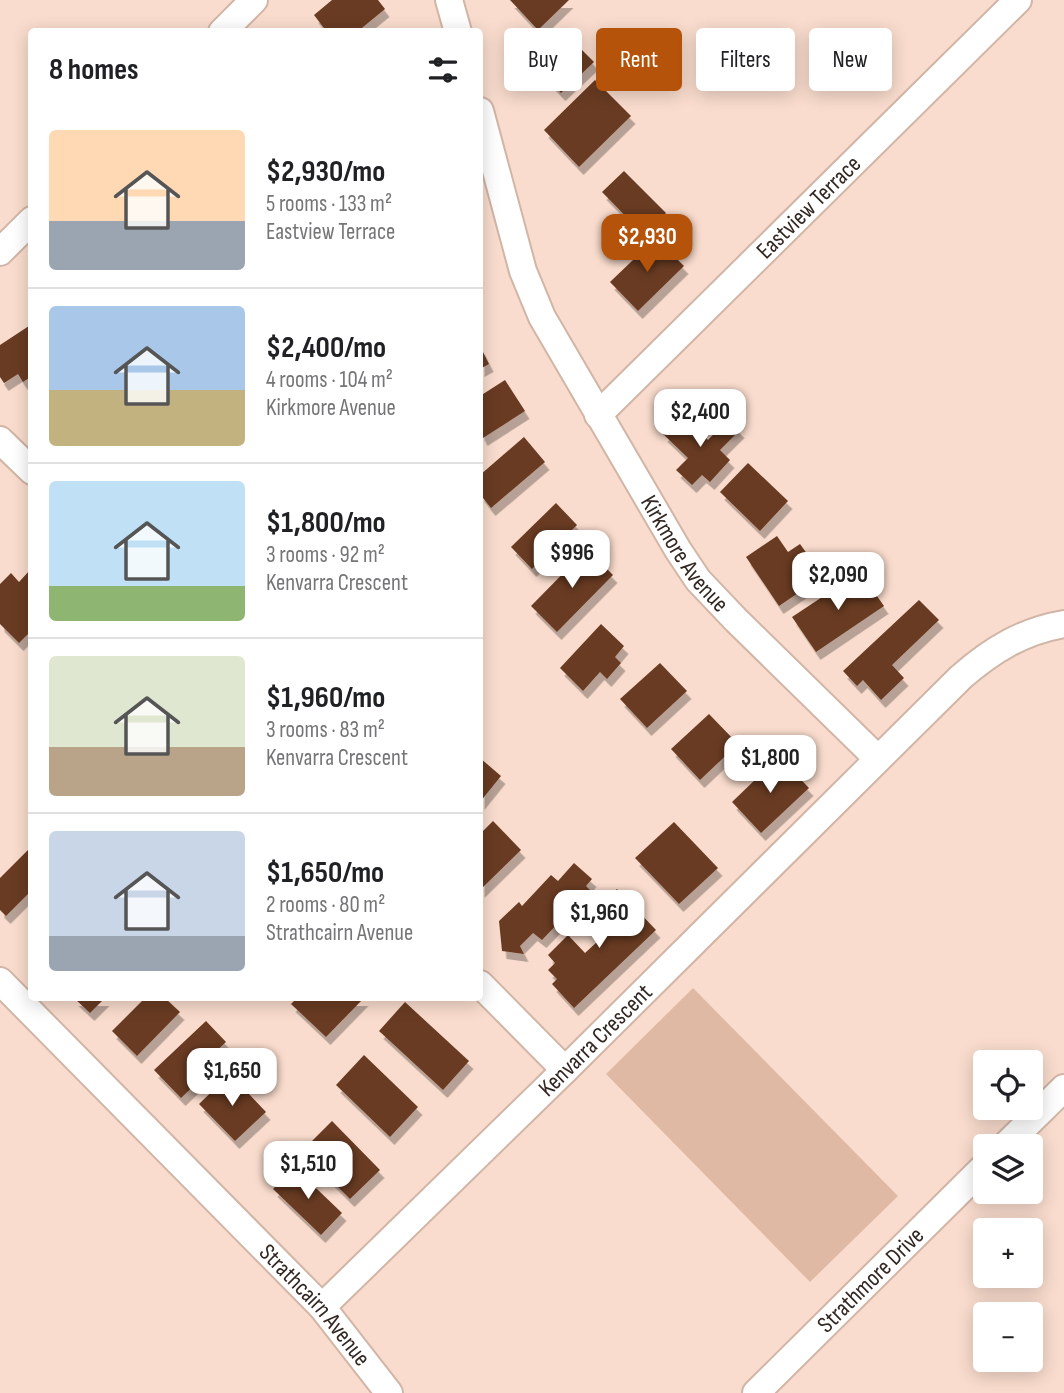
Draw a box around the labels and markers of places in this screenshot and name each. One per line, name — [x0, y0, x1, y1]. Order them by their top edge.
pin: $2,930 — [590, 215, 704, 274]
pin: $2,400 — [643, 390, 757, 449]
pin: $996 — [531, 530, 613, 590]
pin: $2,090 — [781, 552, 895, 612]
pin: $1,800 — [713, 736, 827, 795]
pin: $1,960 — [542, 890, 656, 950]
pin: $1,650 — [175, 1048, 289, 1108]
pin: $1,510 — [251, 1142, 365, 1201]

